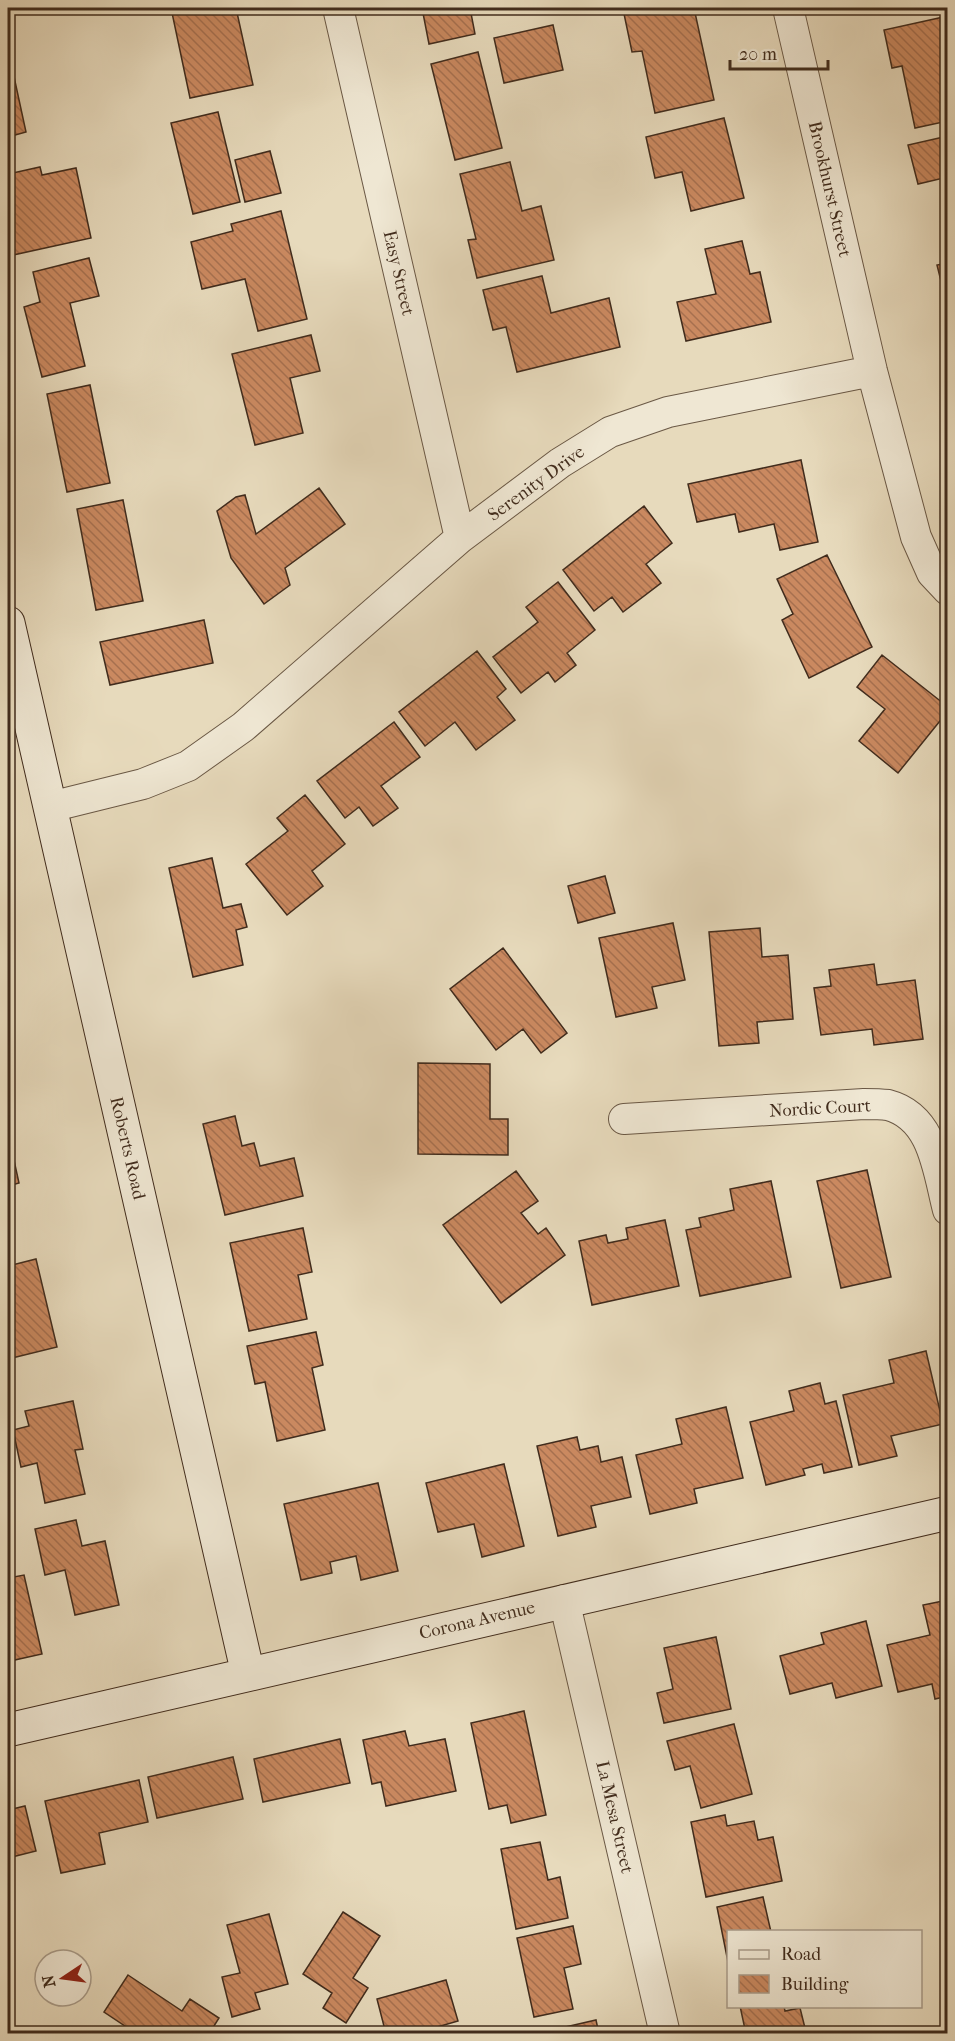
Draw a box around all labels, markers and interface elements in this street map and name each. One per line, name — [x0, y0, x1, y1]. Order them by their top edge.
scale bar — [730, 33, 828, 71]
text: 20 m — [739, 44, 777, 65]
street label: Brookhurst Street — [804, 119, 855, 260]
street label: Easy Street — [379, 228, 419, 318]
street label: Serenity Drive — [484, 441, 589, 525]
street label: Roberts Road — [105, 1095, 150, 1202]
street label: Nordic Court — [769, 1095, 872, 1122]
street label: Corona Avenue — [417, 1597, 537, 1644]
street label: La Mesa Street — [591, 1759, 638, 1876]
legend — [727, 1930, 922, 2008]
text: Road — [781, 1944, 821, 1965]
north arrow — [33, 1948, 93, 2008]
text: N — [38, 1972, 59, 1989]
text: Building — [781, 1974, 849, 1995]

